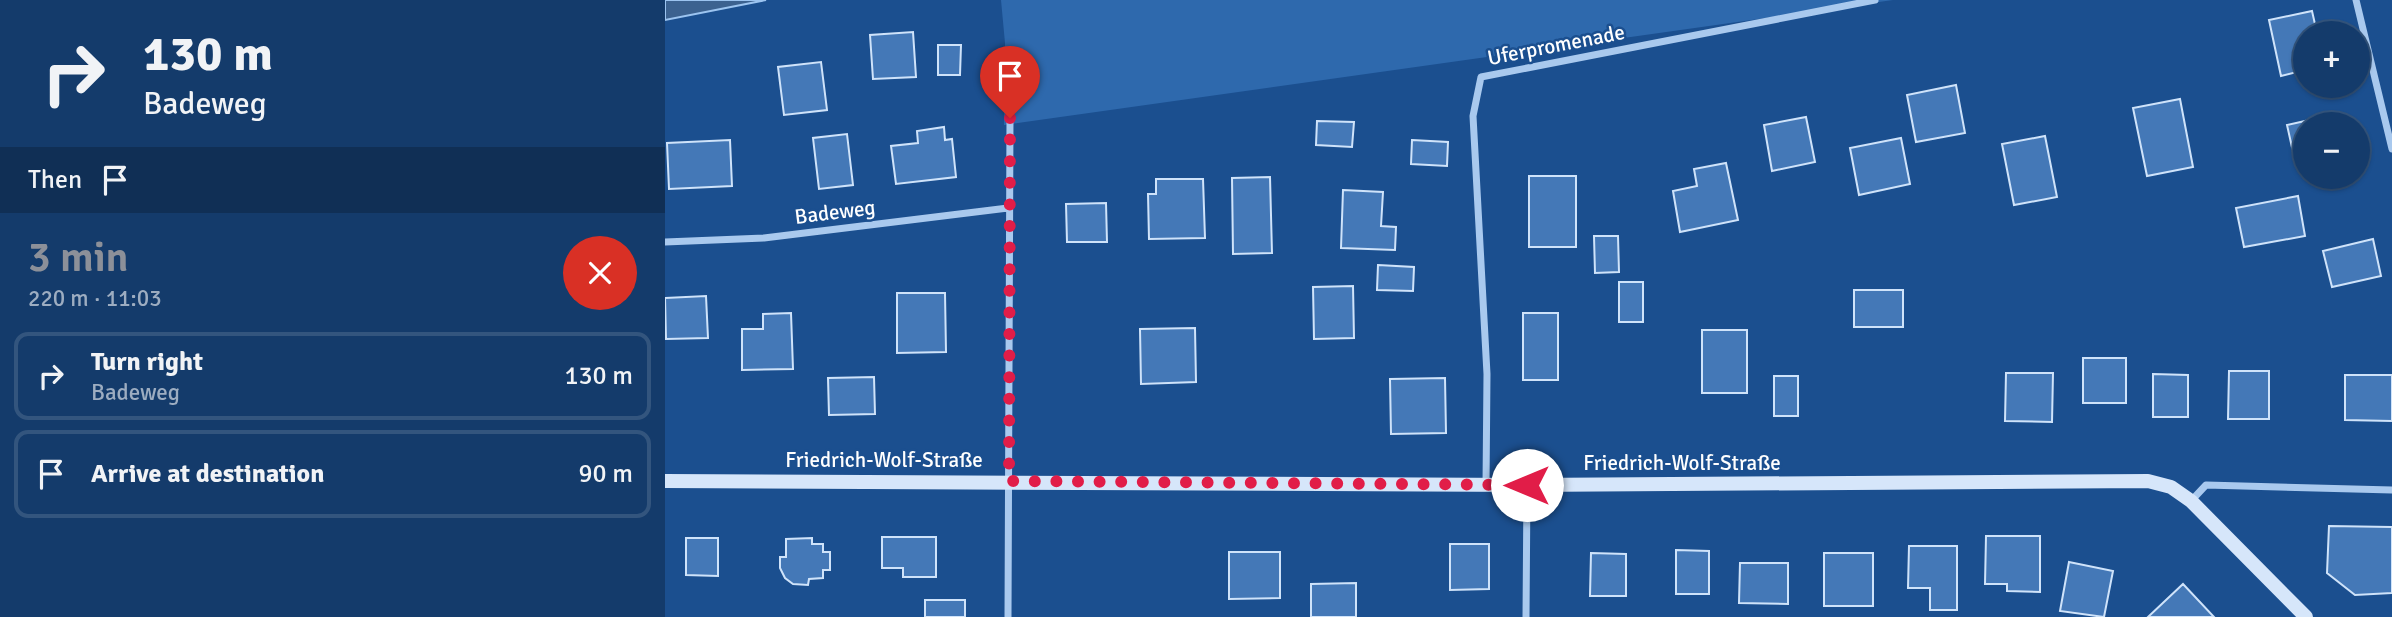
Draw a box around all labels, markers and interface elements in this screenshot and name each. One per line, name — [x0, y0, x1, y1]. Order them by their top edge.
street label: Uferpromenade — [1485, 19, 1627, 71]
map controls — [2293, 21, 2370, 189]
button: + — [2293, 21, 2370, 98]
text: 130 m — [143, 24, 273, 84]
icon: right — [28, 28, 119, 119]
pin — [980, 46, 1040, 118]
icon: arrive — [991, 57, 1029, 95]
text: Badeweg — [143, 84, 267, 123]
button: − — [2293, 112, 2370, 189]
icon: arrive — [96, 161, 134, 199]
text: Then — [28, 164, 82, 196]
street label: Badeweg — [793, 194, 877, 230]
text: 3 min — [28, 232, 129, 283]
button: close — [563, 236, 637, 310]
text: 220 m · 11:03 — [28, 284, 162, 313]
text: Turn right — [91, 346, 203, 378]
icon: right — [32, 357, 70, 395]
text: 130 m — [564, 360, 633, 392]
text: Badeweg — [91, 378, 180, 407]
street label: Friedrich-Wolf-Straße — [785, 447, 983, 473]
position arrow — [1490, 448, 1564, 522]
street label: Friedrich-Wolf-Straße — [1583, 450, 1781, 476]
icon: arrive — [32, 455, 70, 493]
text: Arrive at destination — [91, 458, 324, 490]
text: 90 m — [578, 458, 633, 490]

